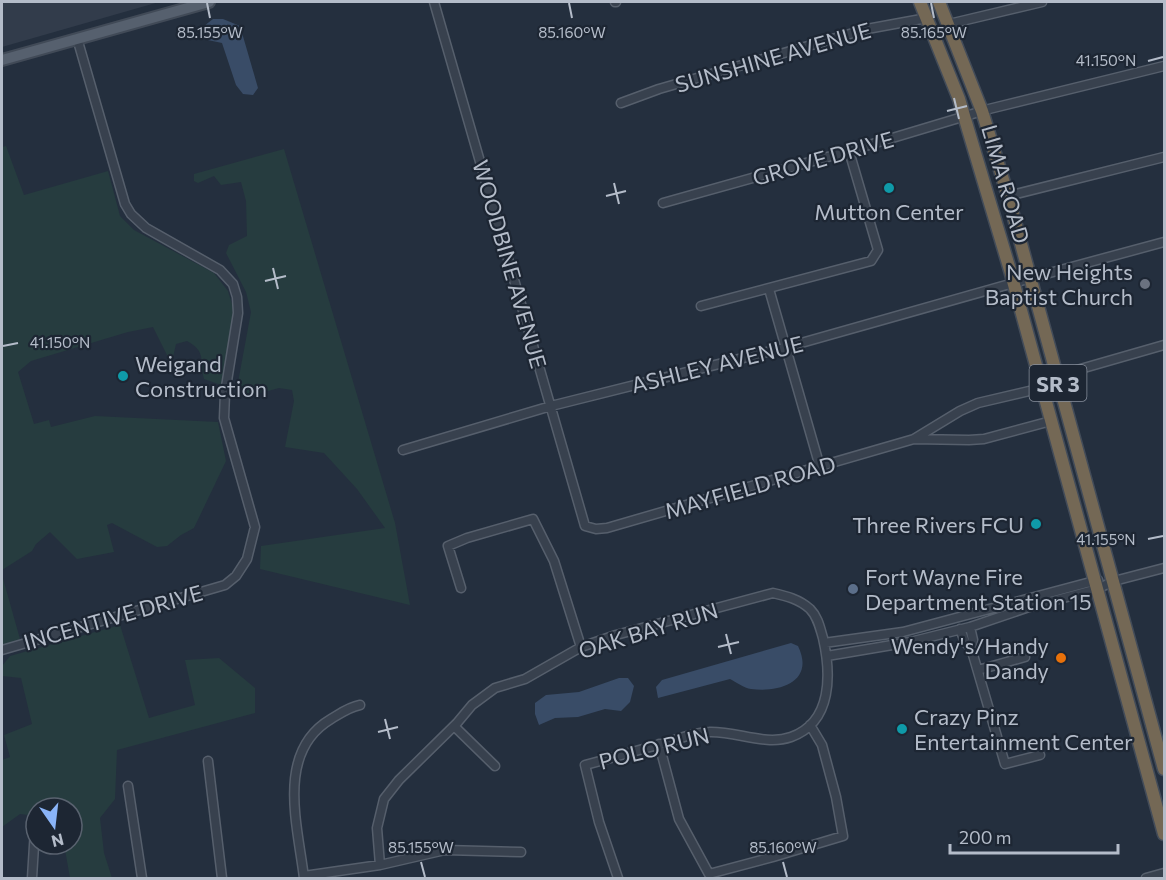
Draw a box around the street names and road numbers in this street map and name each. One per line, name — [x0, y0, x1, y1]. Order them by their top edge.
street label: SUNSHINE AVENUE — [672, 16, 874, 98]
street label: LIMA ROAD — [976, 121, 1036, 247]
street label: GROVE DRIVE — [749, 125, 897, 191]
street label: WOODBINE AVENUE — [467, 157, 553, 371]
street label: ASHLEY AVENUE — [628, 330, 806, 398]
road number: SR 3 — [1030, 365, 1086, 401]
street label: MAYFIELD ROAD — [661, 450, 839, 524]
street label: INCENTIVE DRIVE — [20, 578, 206, 656]
street label: OAK BAY RUN — [575, 596, 721, 664]
street label: POLO RUN — [596, 721, 712, 775]

